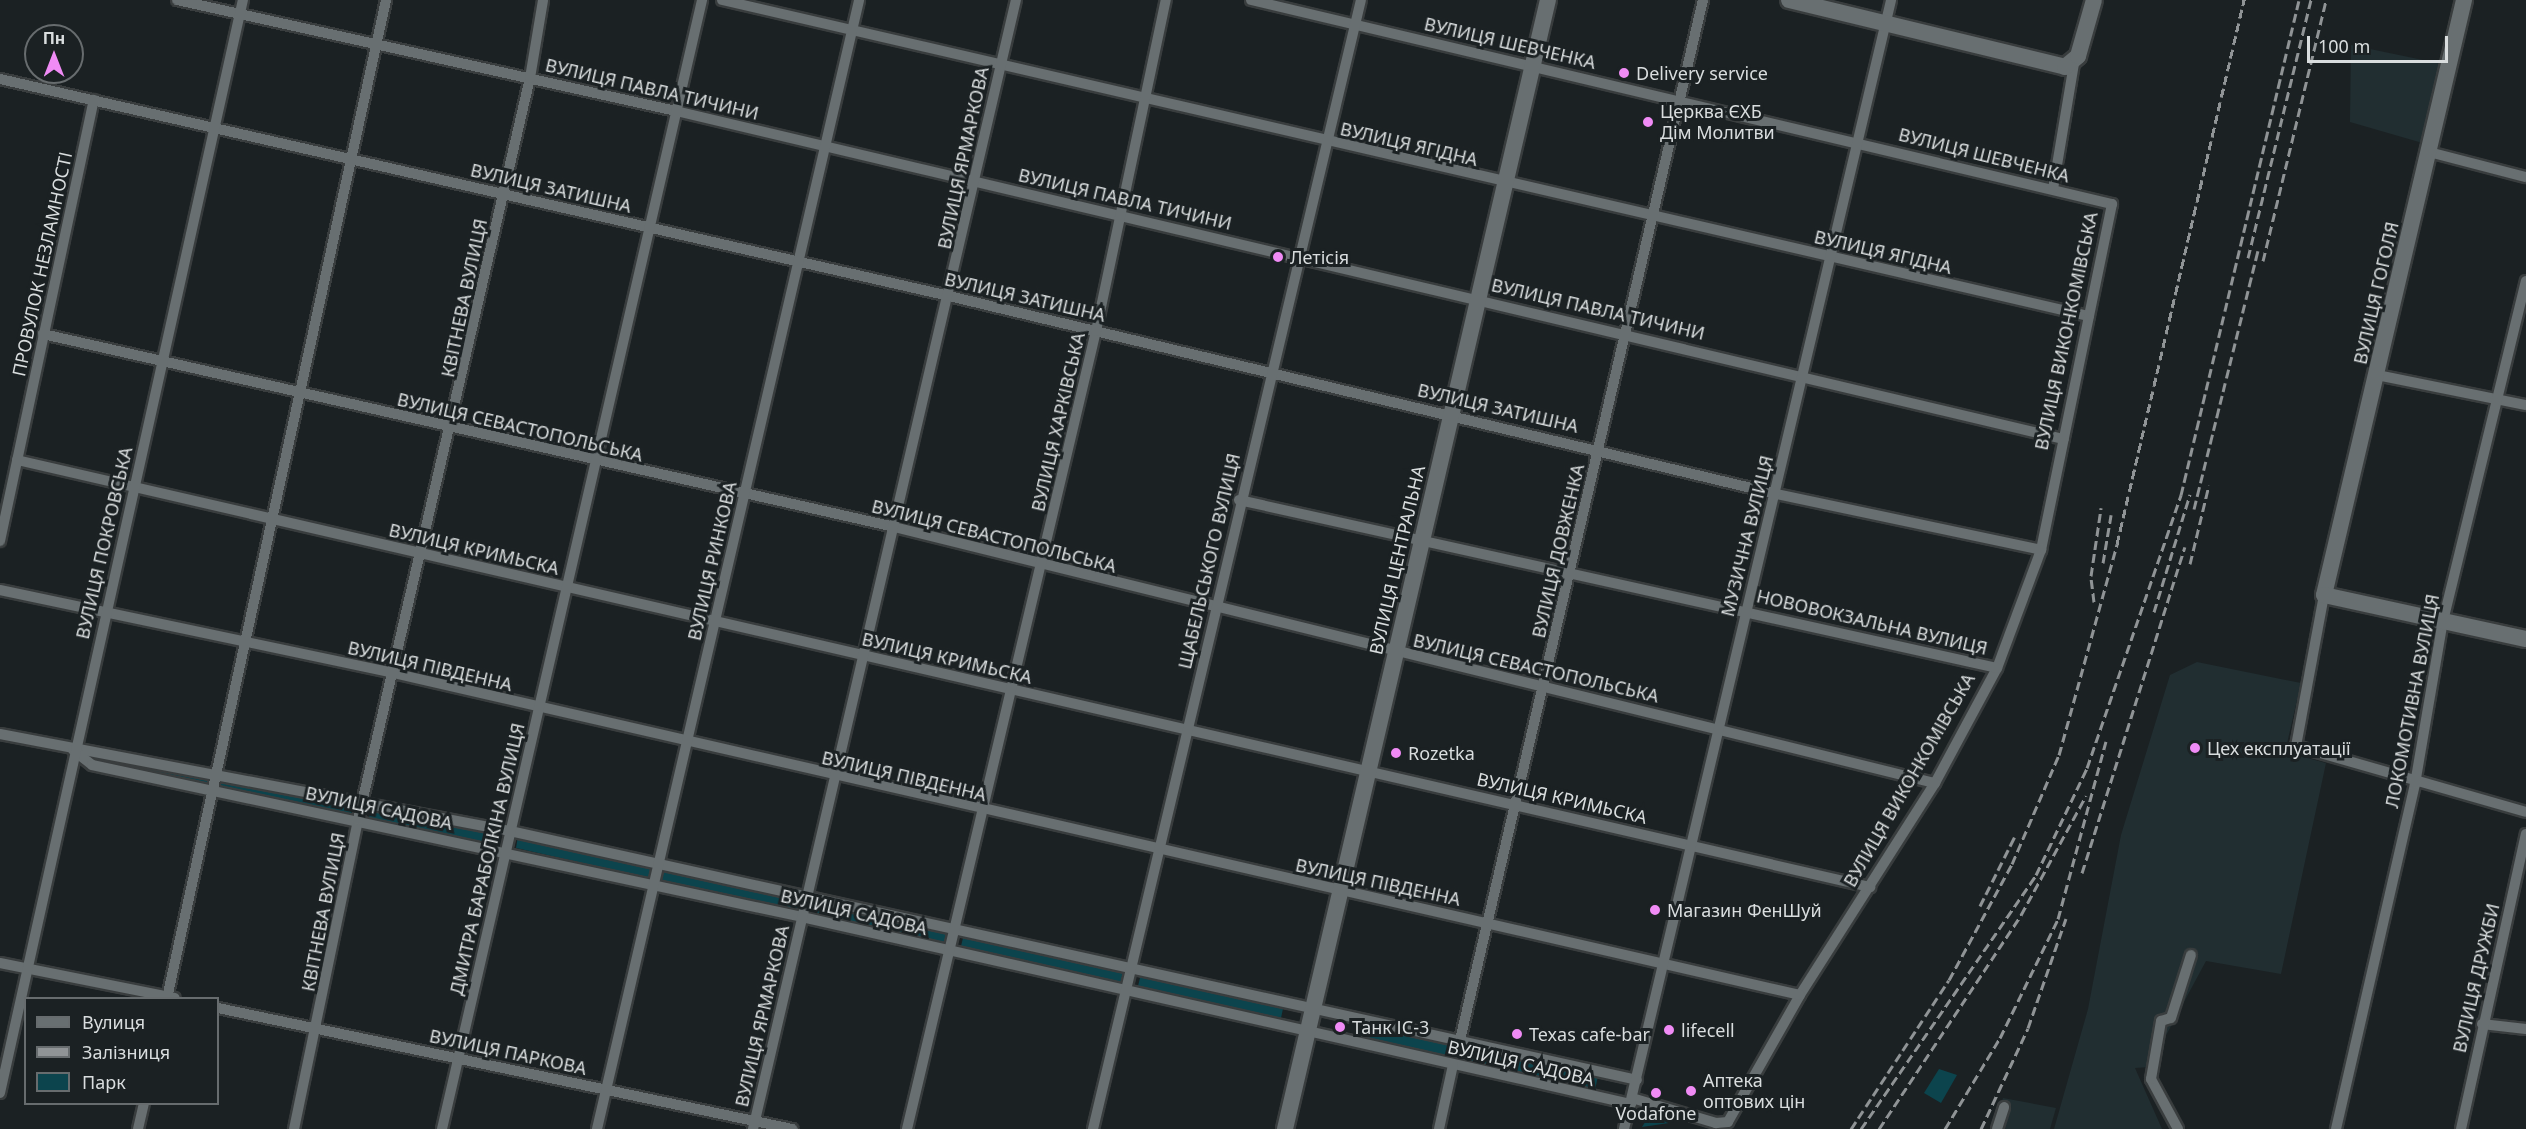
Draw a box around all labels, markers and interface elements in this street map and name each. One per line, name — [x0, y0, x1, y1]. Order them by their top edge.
street label: ВУЛИЦЯ ШЕВЧЕНКА — [1422, 13, 1598, 73]
north arrow — [24, 24, 84, 84]
scale bar — [2310, 24, 2451, 62]
text: Пн — [43, 27, 65, 49]
text: 100 m — [2318, 34, 2370, 58]
street label: ВУЛИЦЯ ПАВЛА ТИЧИНИ — [543, 54, 761, 124]
place label: Delivery service — [1636, 62, 1768, 84]
street label: ВУЛИЦЯ ЯРМАРКОВА — [933, 65, 993, 251]
marker: Delivery service — [1617, 66, 1631, 80]
place label: Церква ЄХБ Дім Молитви — [1660, 101, 1775, 144]
marker: Церква ЄХБ Дім Молитви — [1641, 115, 1655, 129]
street label: ВУЛИЦЯ ЯГІДНА — [1338, 118, 1480, 170]
street label: ВУЛИЦЯ ШЕВЧЕНКА — [1896, 123, 2072, 187]
street label: ПРОВУЛОК НЕЗЛАМНОСТІ — [8, 150, 76, 378]
street label: ВУЛИЦЯ ЗАТИШНА — [468, 159, 634, 217]
street label: ВУЛИЦЯ ПАВЛА ТИЧИНИ — [1016, 164, 1234, 234]
street label: ВУЛИЦЯ ВИКОНКОМІВСЬКА — [2030, 210, 2102, 452]
street label: КВІТНЕВА ВУЛИЦЯ — [437, 217, 491, 379]
street label: ВУЛИЦЯ ГОГОЛЯ — [2349, 220, 2403, 366]
street label: ВУЛИЦЯ ЯГІДНА — [1812, 226, 1954, 278]
place label: Летісія — [1290, 246, 1349, 268]
marker: Летісія — [1271, 250, 1285, 264]
street label: ВУЛИЦЯ ЗАТИШНА — [942, 268, 1108, 326]
street label: ВУЛИЦЯ ПАВЛА ТИЧИНИ — [1489, 274, 1707, 344]
street label: ВУЛИЦЯ ХАРКІВСЬКА — [1027, 330, 1089, 514]
street label: ВУЛИЦЯ ЗАТИШНА — [1415, 379, 1581, 437]
street label: ВУЛИЦЯ СЕВАСТОПОЛЬСЬКА — [395, 388, 645, 466]
street label: ВУЛИЦЯ ПОКРОВСЬКА — [71, 445, 137, 641]
street label: ЩАБЕЛЬСЬКОГО ВУЛИЦЯ — [1174, 451, 1244, 671]
street label: МУЗИЧНА ВУЛИЦЯ — [1717, 453, 1777, 619]
street label: ВУЛИЦЯ ДОВЖЕНКА — [1527, 462, 1589, 640]
street label: ВУЛИЦЯ ЦЕНТРАЛЬНА — [1365, 463, 1429, 657]
street label: ВУЛИЦЯ РИНКОВА — [683, 479, 741, 643]
street label: ВУЛИЦЯ СЕВАСТОПОЛЬСЬКА — [869, 495, 1119, 577]
street label: ВУЛИЦЯ КРИМЬСКА — [387, 519, 561, 579]
street label: НОВОВОКЗАЛЬНА ВУЛИЦЯ — [1755, 585, 1989, 659]
street label: ЛОКОМОТИВНА ВУЛИЦЯ — [2381, 592, 2443, 810]
street label: ВУЛИЦЯ КРИМЬСКА — [860, 628, 1034, 688]
street label: ВУЛИЦЯ СЕВАСТОПОЛЬСЬКА — [1411, 629, 1661, 707]
street label: ВУЛИЦЯ ПІВДЕННА — [346, 637, 514, 695]
street label: ВУЛИЦЯ ВИКОНКОМІВСЬКА — [1839, 669, 1979, 891]
street label: ДМИТРА БАРАБОЛКІНА ВУЛИЦЯ — [445, 721, 529, 997]
place label: Цех експлуатації — [2207, 737, 2351, 759]
marker: Цех експлуатації — [2188, 741, 2202, 755]
place label: Rozetka — [1408, 742, 1475, 764]
marker: Rozetka — [1389, 746, 1403, 760]
street label: ВУЛИЦЯ ПІВДЕННА — [820, 747, 988, 805]
street label: ВУЛИЦЯ КРИМЬСКА — [1475, 768, 1649, 828]
street label: ВУЛИЦЯ САДОВА — [303, 782, 455, 834]
street label: КВІТНЕВА ВУЛИЦЯ — [297, 831, 349, 993]
street label: ВУЛИЦЯ ПІВДЕННА — [1293, 854, 1463, 910]
street label: ВУЛИЦЯ САДОВА — [779, 885, 929, 939]
place label: Магазин ФенШуй — [1667, 899, 1822, 921]
street label: ВУЛИЦЯ ДРУЖБИ — [2448, 901, 2504, 1055]
marker: Магазин ФенШуй — [1648, 903, 1662, 917]
street label: ВУЛИЦЯ ЯРМАРКОВА — [731, 923, 793, 1109]
legend — [24, 997, 219, 1105]
text: Вулиця — [82, 1010, 145, 1034]
place label: Танк ІС-3 — [1352, 1016, 1429, 1038]
place label: lifecell — [1681, 1019, 1735, 1041]
marker: Танк ІС-3 — [1333, 1020, 1347, 1034]
place label: Texas cafe-bar — [1529, 1023, 1650, 1045]
marker: lifecell — [1662, 1023, 1676, 1037]
street label: ВУЛИЦЯ ПАРКОВА — [427, 1025, 589, 1079]
marker: Texas cafe-bar — [1510, 1027, 1524, 1041]
street label: ВУЛИЦЯ САДОВА — [1446, 1036, 1596, 1090]
text: Залізниця — [82, 1040, 170, 1064]
text: Парк — [82, 1070, 126, 1094]
place label: Аптека оптових цін — [1703, 1070, 1805, 1112]
marker: Аптека оптових цін — [1684, 1084, 1698, 1098]
marker: Vodafone — [1649, 1086, 1663, 1100]
place label: Vodafone — [1616, 1102, 1696, 1124]

